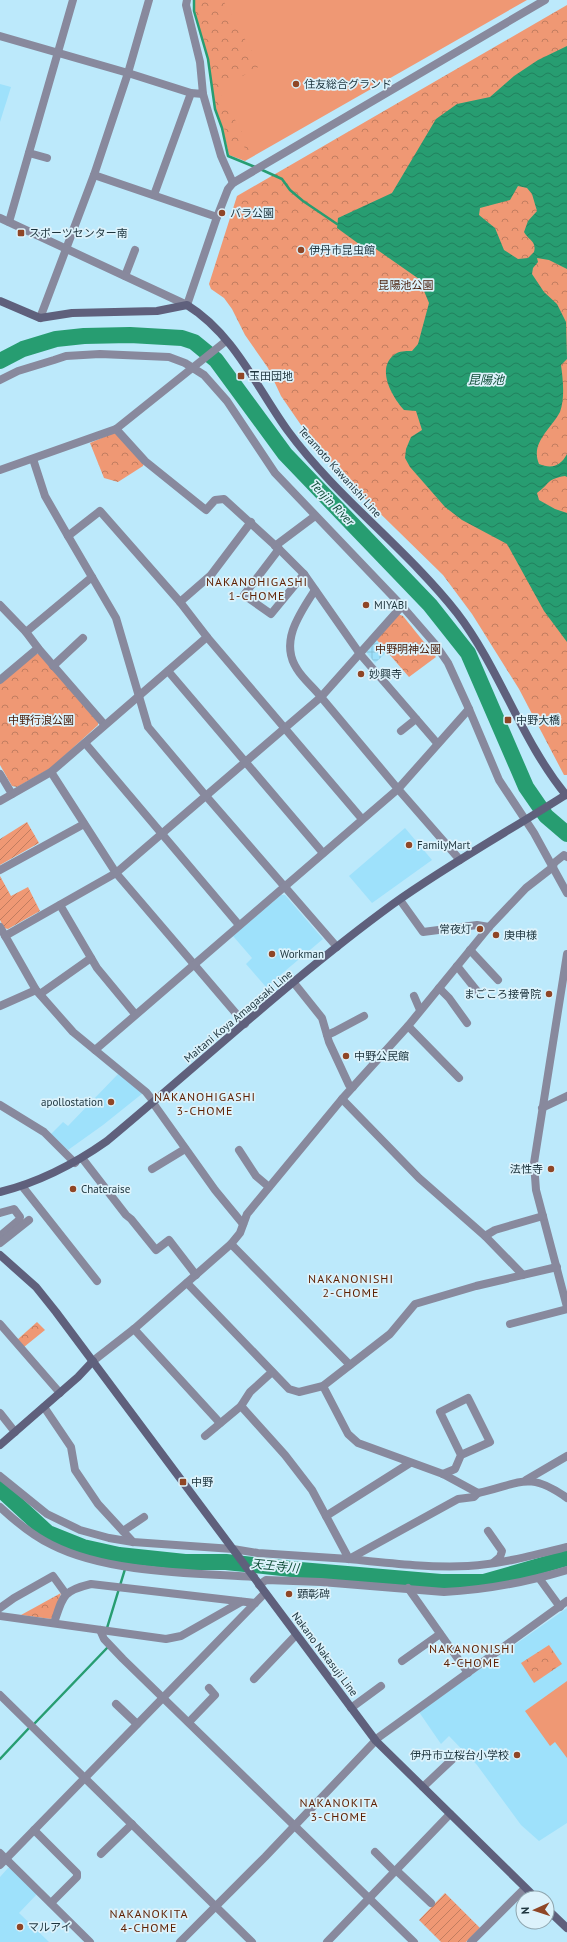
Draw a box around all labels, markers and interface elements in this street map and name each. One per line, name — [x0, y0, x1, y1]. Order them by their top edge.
place label: 住友総合グランド — [304, 77, 392, 91]
marker: 住友総合グランド — [291, 79, 301, 89]
place label: バラ公園 — [230, 206, 274, 220]
marker: バラ公園 — [217, 208, 227, 218]
place label: スポーツセンター南 — [29, 226, 128, 240]
marker: スポーツセンター南 — [16, 228, 26, 238]
place label: 伊丹市昆虫館 — [309, 243, 375, 257]
marker: 伊丹市昆虫館 — [296, 245, 306, 255]
park label: 昆陽池公園 — [379, 278, 434, 292]
place label: 玉田団地 — [249, 369, 293, 383]
marker: 玉田団地 — [236, 371, 246, 381]
water label: 昆陽池 — [468, 372, 505, 387]
street label: Teramoto Kawanishi Line — [295, 424, 385, 521]
water label: Tenjin River — [307, 477, 358, 529]
district label: NAKANOHIGASHI 1-CHOME — [206, 574, 308, 603]
place label: MIYABI — [374, 598, 407, 612]
marker: MIYABI — [361, 600, 371, 610]
park label: 中野明神公園 — [375, 642, 441, 656]
place label: 妙興寺 — [369, 667, 402, 681]
marker: 妙興寺 — [356, 669, 366, 679]
park label: 中野行浪公園 — [8, 713, 74, 727]
place label: 中野大橋 — [516, 713, 560, 727]
marker: 中野大橋 — [503, 715, 513, 725]
place label: FamilyMart — [417, 838, 471, 852]
marker: FamilyMart — [404, 840, 414, 850]
place label: 常夜灯 — [439, 922, 472, 936]
marker: 常夜灯 — [475, 924, 485, 934]
place label: 庚申様 — [504, 928, 537, 942]
marker: 庚申様 — [491, 930, 501, 940]
place label: Workman — [280, 947, 324, 961]
marker: Workman — [267, 949, 277, 959]
street label: Maitani Koya Amagasaki Line — [181, 966, 295, 1065]
place label: まごころ接骨院 — [464, 987, 541, 1001]
marker: まごころ接骨院 — [544, 989, 554, 999]
place label: 中野公民館 — [354, 1049, 409, 1063]
marker: 中野公民館 — [341, 1051, 351, 1061]
district label: NAKANOHIGASHI 3-CHOME — [154, 1089, 256, 1118]
place label: apollostation — [41, 1095, 103, 1109]
marker: apollostation — [106, 1097, 116, 1107]
place label: 法性寺 — [510, 1162, 543, 1176]
marker: 法性寺 — [546, 1164, 556, 1174]
place label: Chateraise — [81, 1182, 131, 1196]
marker: Chateraise — [68, 1184, 78, 1194]
district label: NAKANONISHI 2-CHOME — [308, 1271, 394, 1300]
place label: 中野 — [191, 1475, 213, 1489]
marker: 中野 — [178, 1477, 188, 1487]
water label: 天王寺川 — [250, 1556, 302, 1576]
place label: 顕彰碑 — [297, 1587, 330, 1601]
marker: 顕彰碑 — [284, 1589, 294, 1599]
street label: Nakano Nakasuji Line — [289, 1609, 361, 1699]
district label: NAKANONISHI 4-CHOME — [429, 1641, 515, 1670]
place label: 伊丹市立桜台小学校 — [410, 1748, 509, 1762]
marker: 伊丹市立桜台小学校 — [512, 1750, 522, 1760]
district label: NAKANOKITA 3-CHOME — [299, 1795, 379, 1824]
north arrow — [515, 1890, 555, 1930]
district label: NAKANOKITA 4-CHOME — [109, 1906, 189, 1935]
text: N — [518, 1907, 532, 1915]
place label: マルアイ — [28, 1920, 71, 1934]
marker: マルアイ — [15, 1922, 25, 1932]

